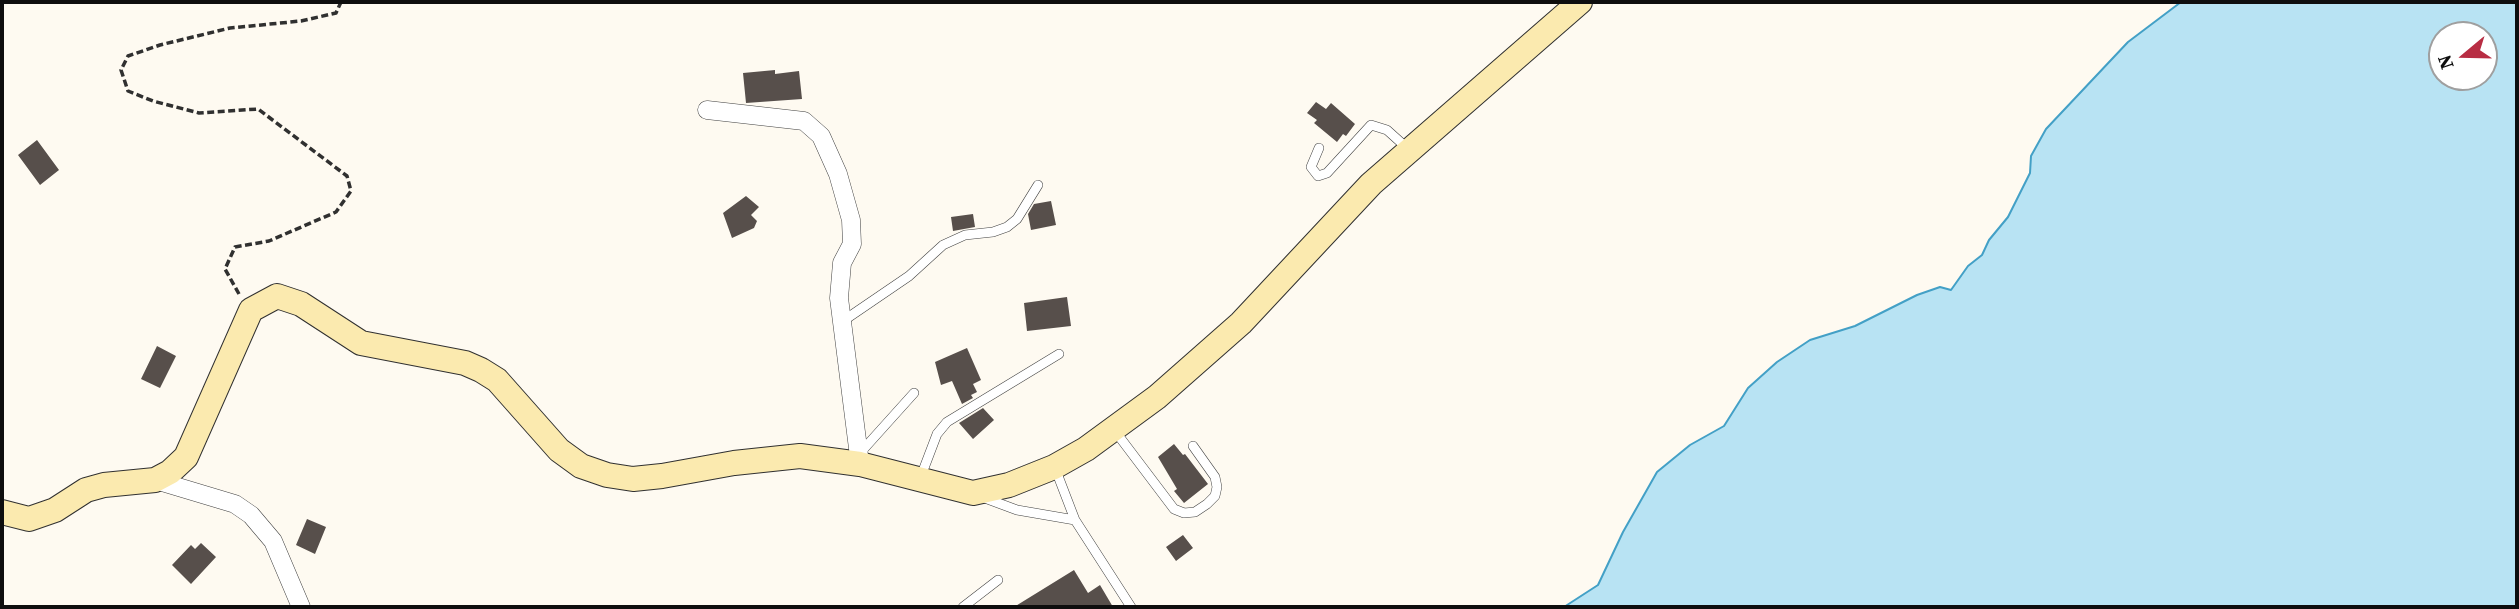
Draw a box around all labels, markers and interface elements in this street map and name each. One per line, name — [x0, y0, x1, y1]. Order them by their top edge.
north arrow — [2428, 21, 2498, 91]
text: N — [2430, 51, 2460, 73]

